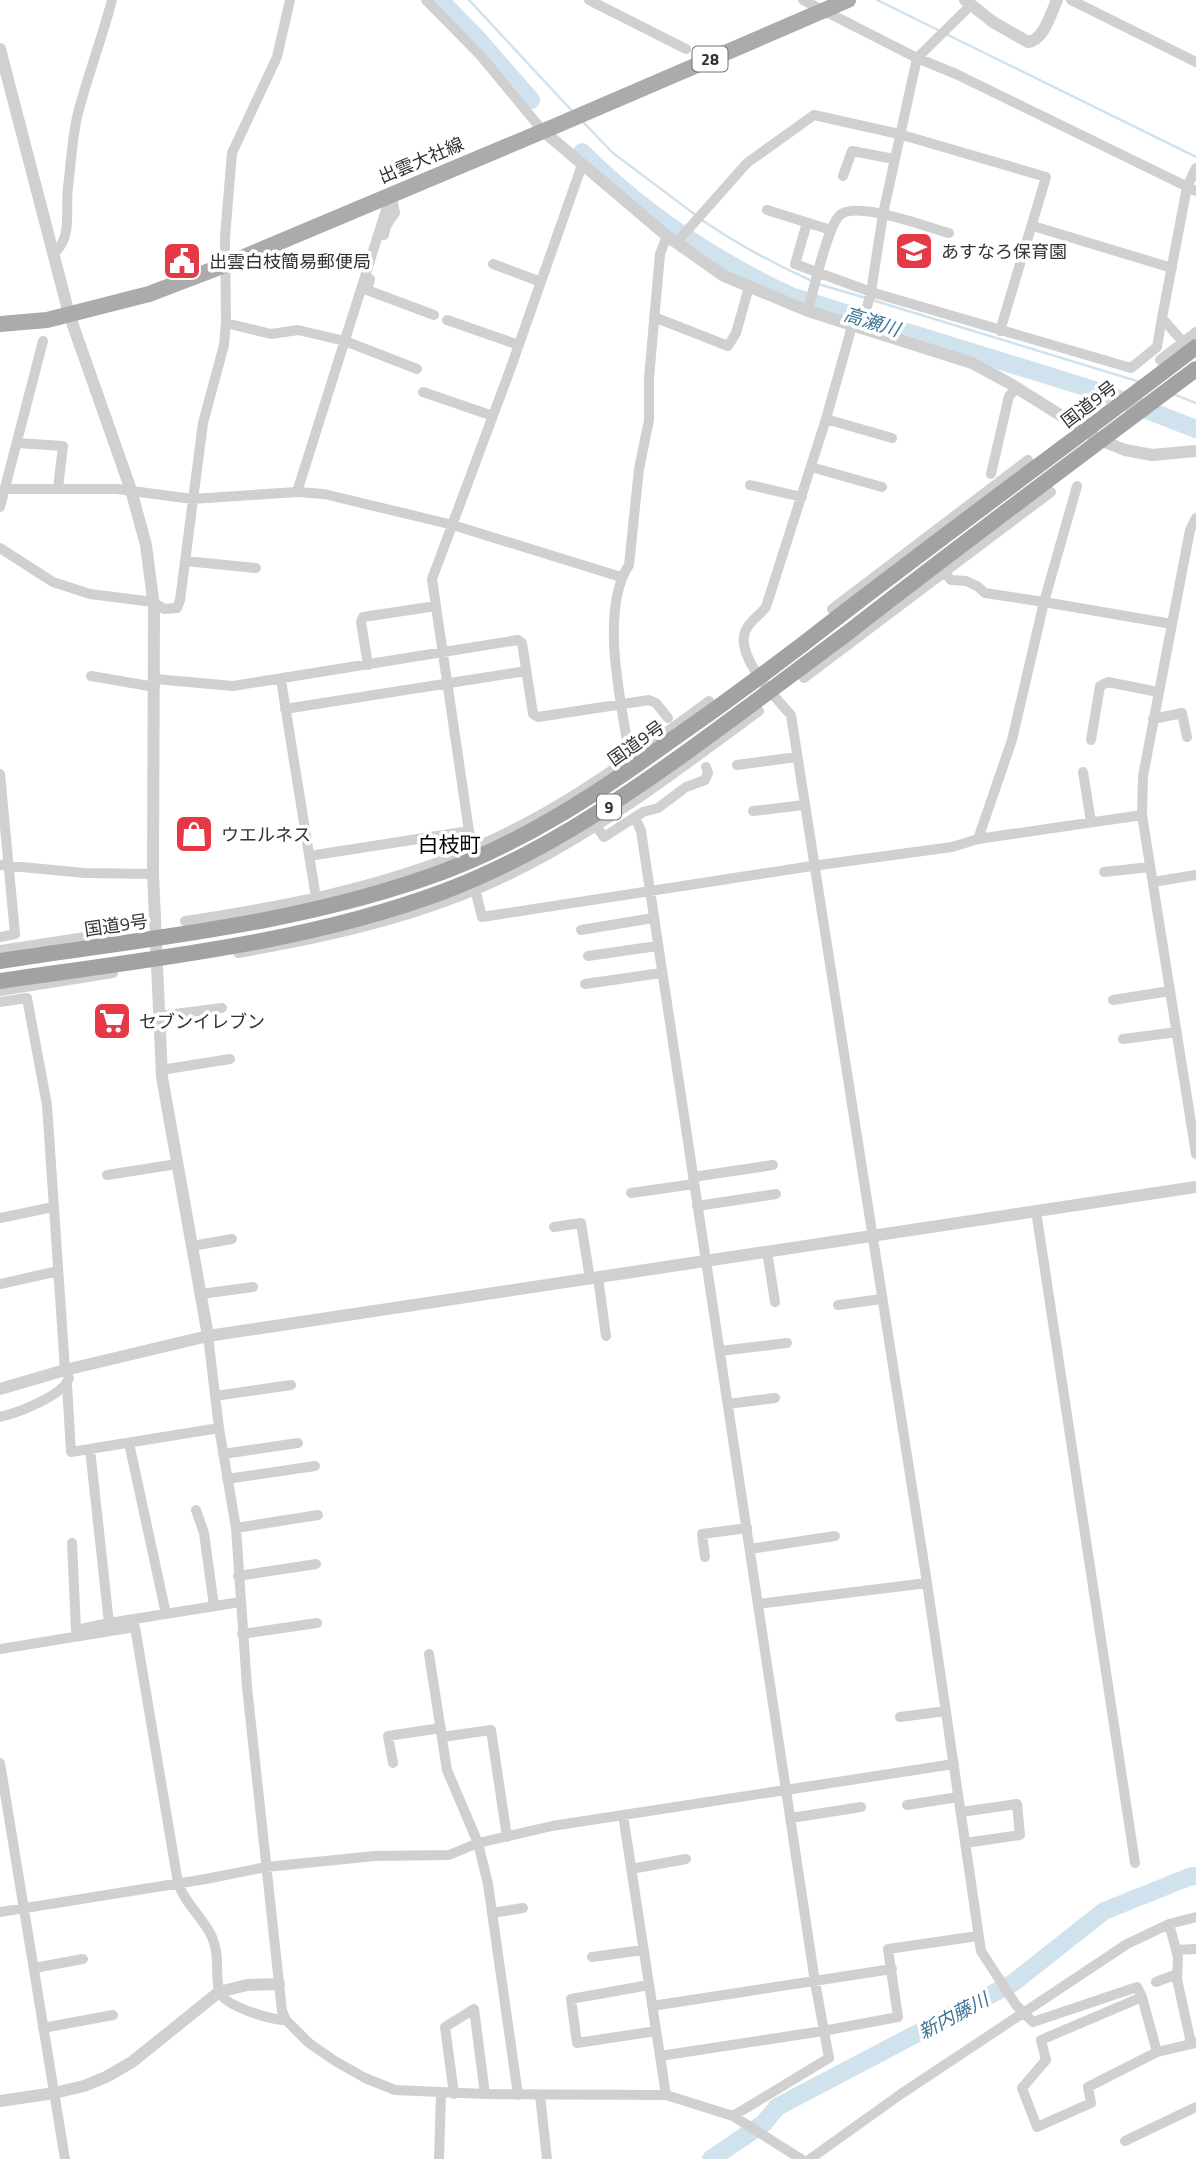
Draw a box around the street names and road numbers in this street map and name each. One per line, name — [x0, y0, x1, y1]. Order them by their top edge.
road number: 28 — [692, 46, 728, 72]
street label: 出雲大社線 — [374, 130, 468, 190]
street label: 国道9号 — [1055, 374, 1123, 434]
street label: 国道9号 — [602, 714, 670, 772]
road number: 9 — [597, 794, 621, 820]
street label: 国道9号 — [82, 907, 150, 943]

